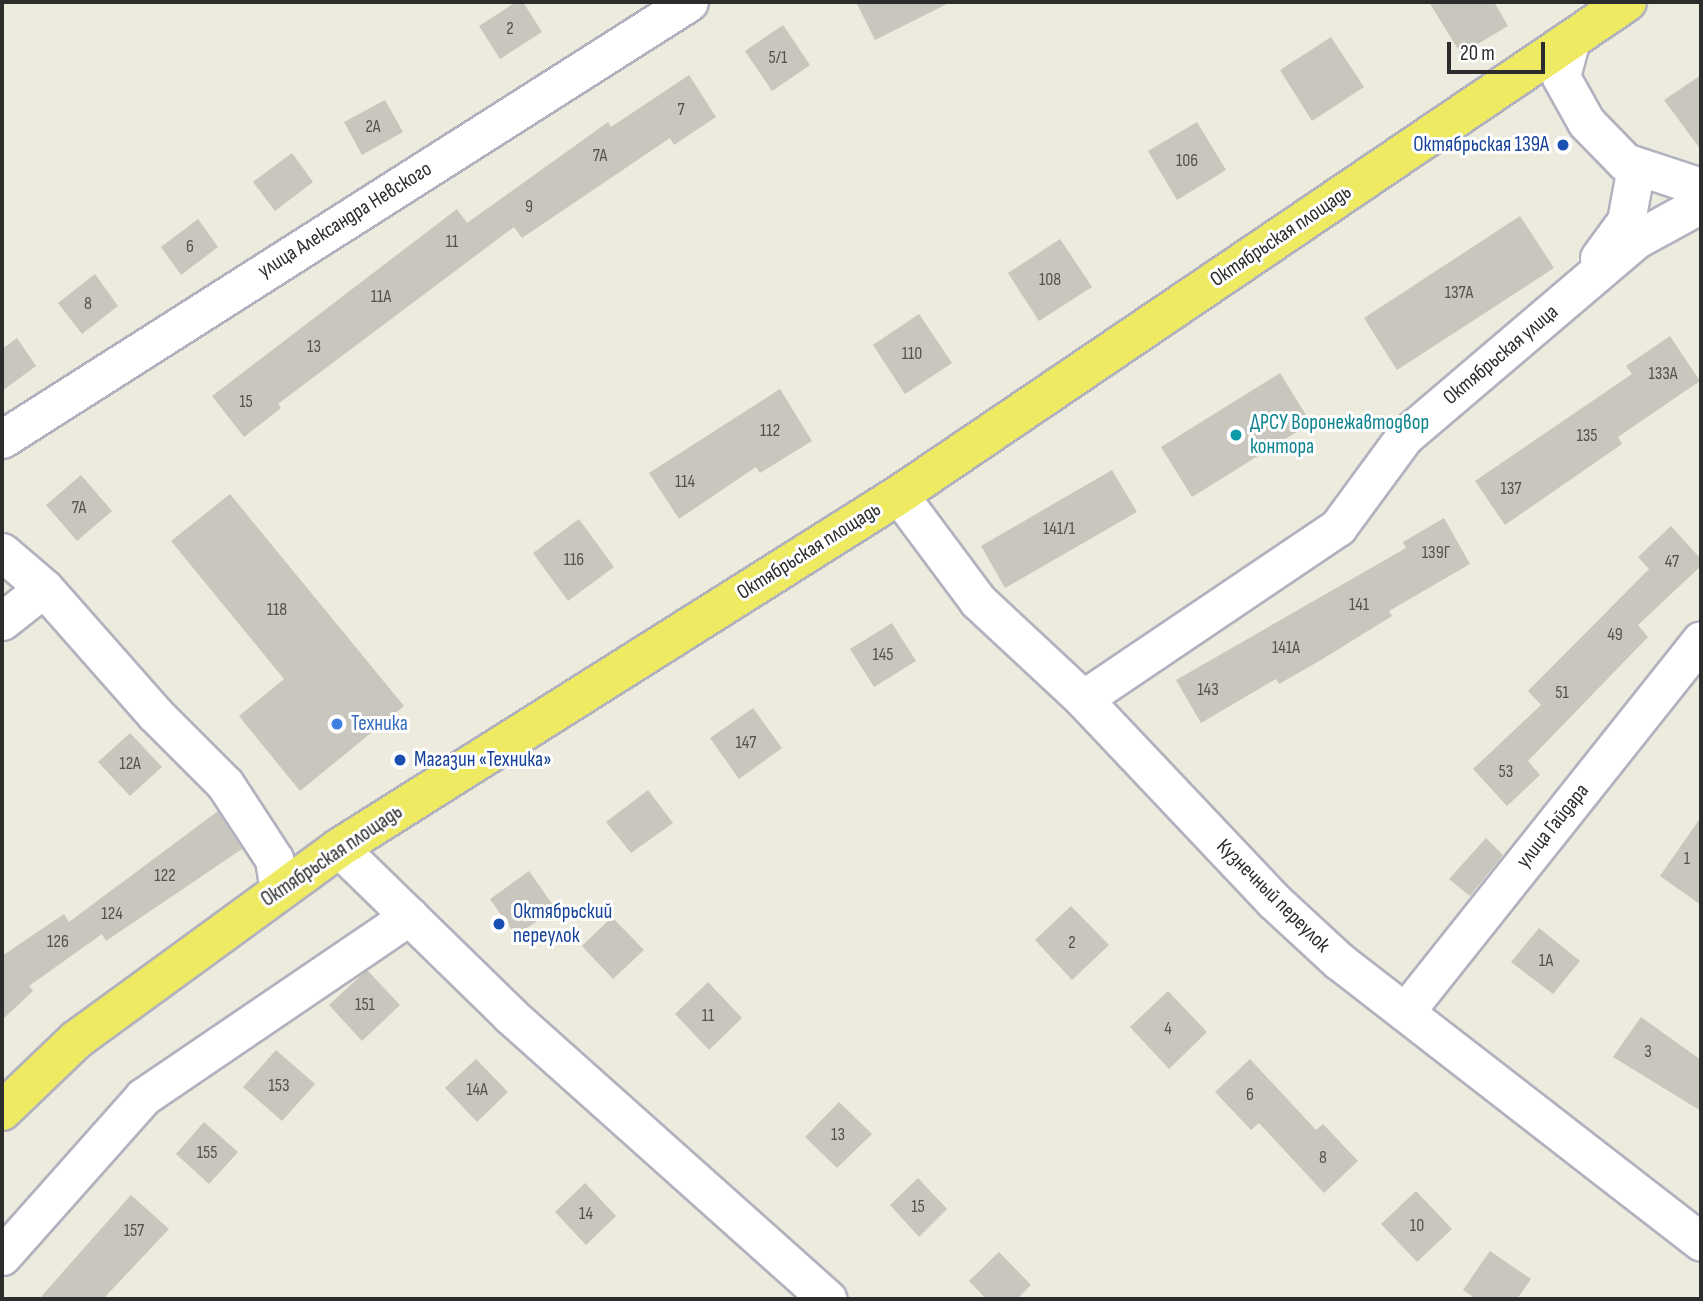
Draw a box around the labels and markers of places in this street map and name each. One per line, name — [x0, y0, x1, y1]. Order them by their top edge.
place label: Октябрьская 139А — [1413, 132, 1549, 158]
marker: Октябрьская 139А — [1555, 137, 1571, 153]
place label: ДРСУ Воронежавтодвор контора — [1250, 410, 1429, 460]
marker: ДРСУ Воронежавтодвор контора — [1228, 427, 1244, 443]
place label: Техника — [351, 711, 408, 737]
marker: Техника — [329, 716, 345, 732]
place label: Магазин «Техника» — [414, 747, 551, 773]
marker: Магазин «Техника» — [392, 752, 408, 768]
place label: Октябрьский переулок — [513, 899, 612, 949]
marker: Октябрьский переулок — [491, 916, 507, 932]

